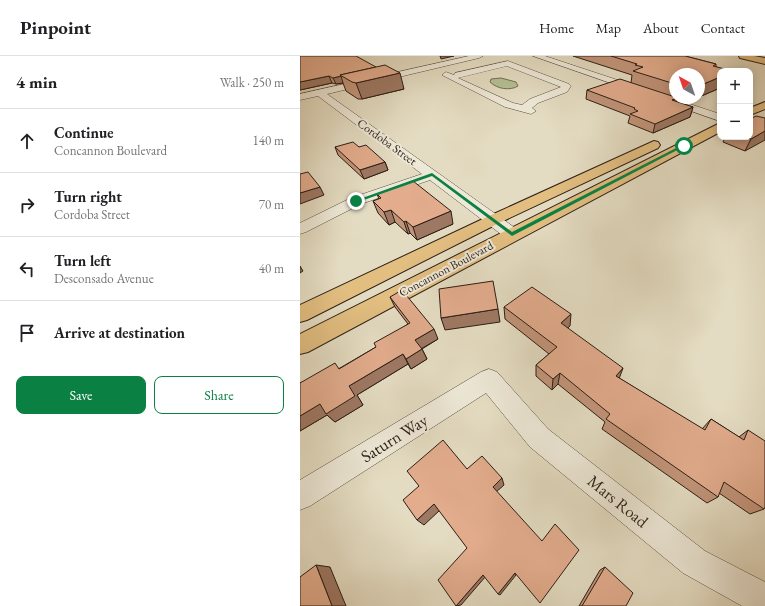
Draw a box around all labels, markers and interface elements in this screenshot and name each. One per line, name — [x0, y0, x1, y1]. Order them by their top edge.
text: Pinpoint — [20, 15, 91, 40]
text: Home — [539, 19, 574, 37]
text: Map — [596, 19, 621, 37]
text: About — [643, 19, 679, 37]
text: Contact — [701, 19, 745, 37]
north arrow — [669, 68, 705, 104]
map controls — [717, 68, 753, 140]
button: + — [717, 68, 753, 104]
text: 4 min — [16, 71, 57, 93]
text: Walk · 250 m — [220, 74, 284, 91]
button: − — [717, 104, 753, 140]
street label: Cordoba Street — [354, 115, 420, 169]
text: Continue — [54, 123, 114, 142]
icon: ahead — [16, 130, 38, 152]
text: 140 m — [253, 132, 284, 149]
route start — [675, 137, 693, 155]
text: Concannon Boulevard — [54, 142, 167, 159]
text: Turn right — [54, 187, 122, 206]
route end — [347, 192, 365, 210]
icon: right — [16, 194, 38, 216]
text: 70 m — [259, 196, 284, 213]
text: Cordoba Street — [54, 206, 130, 223]
street label: Concannon Boulevard — [396, 237, 497, 301]
text: Turn left — [54, 251, 111, 270]
icon: left — [16, 258, 38, 280]
text: 40 m — [259, 260, 284, 277]
text: Desconsado Avenue — [54, 270, 154, 287]
icon: arrive — [16, 322, 38, 344]
text: Arrive at destination — [54, 323, 185, 342]
button: Save — [16, 376, 146, 414]
button: Share — [154, 376, 284, 414]
street label: Saturn Way — [356, 409, 432, 467]
street label: Mars Road — [583, 470, 653, 532]

